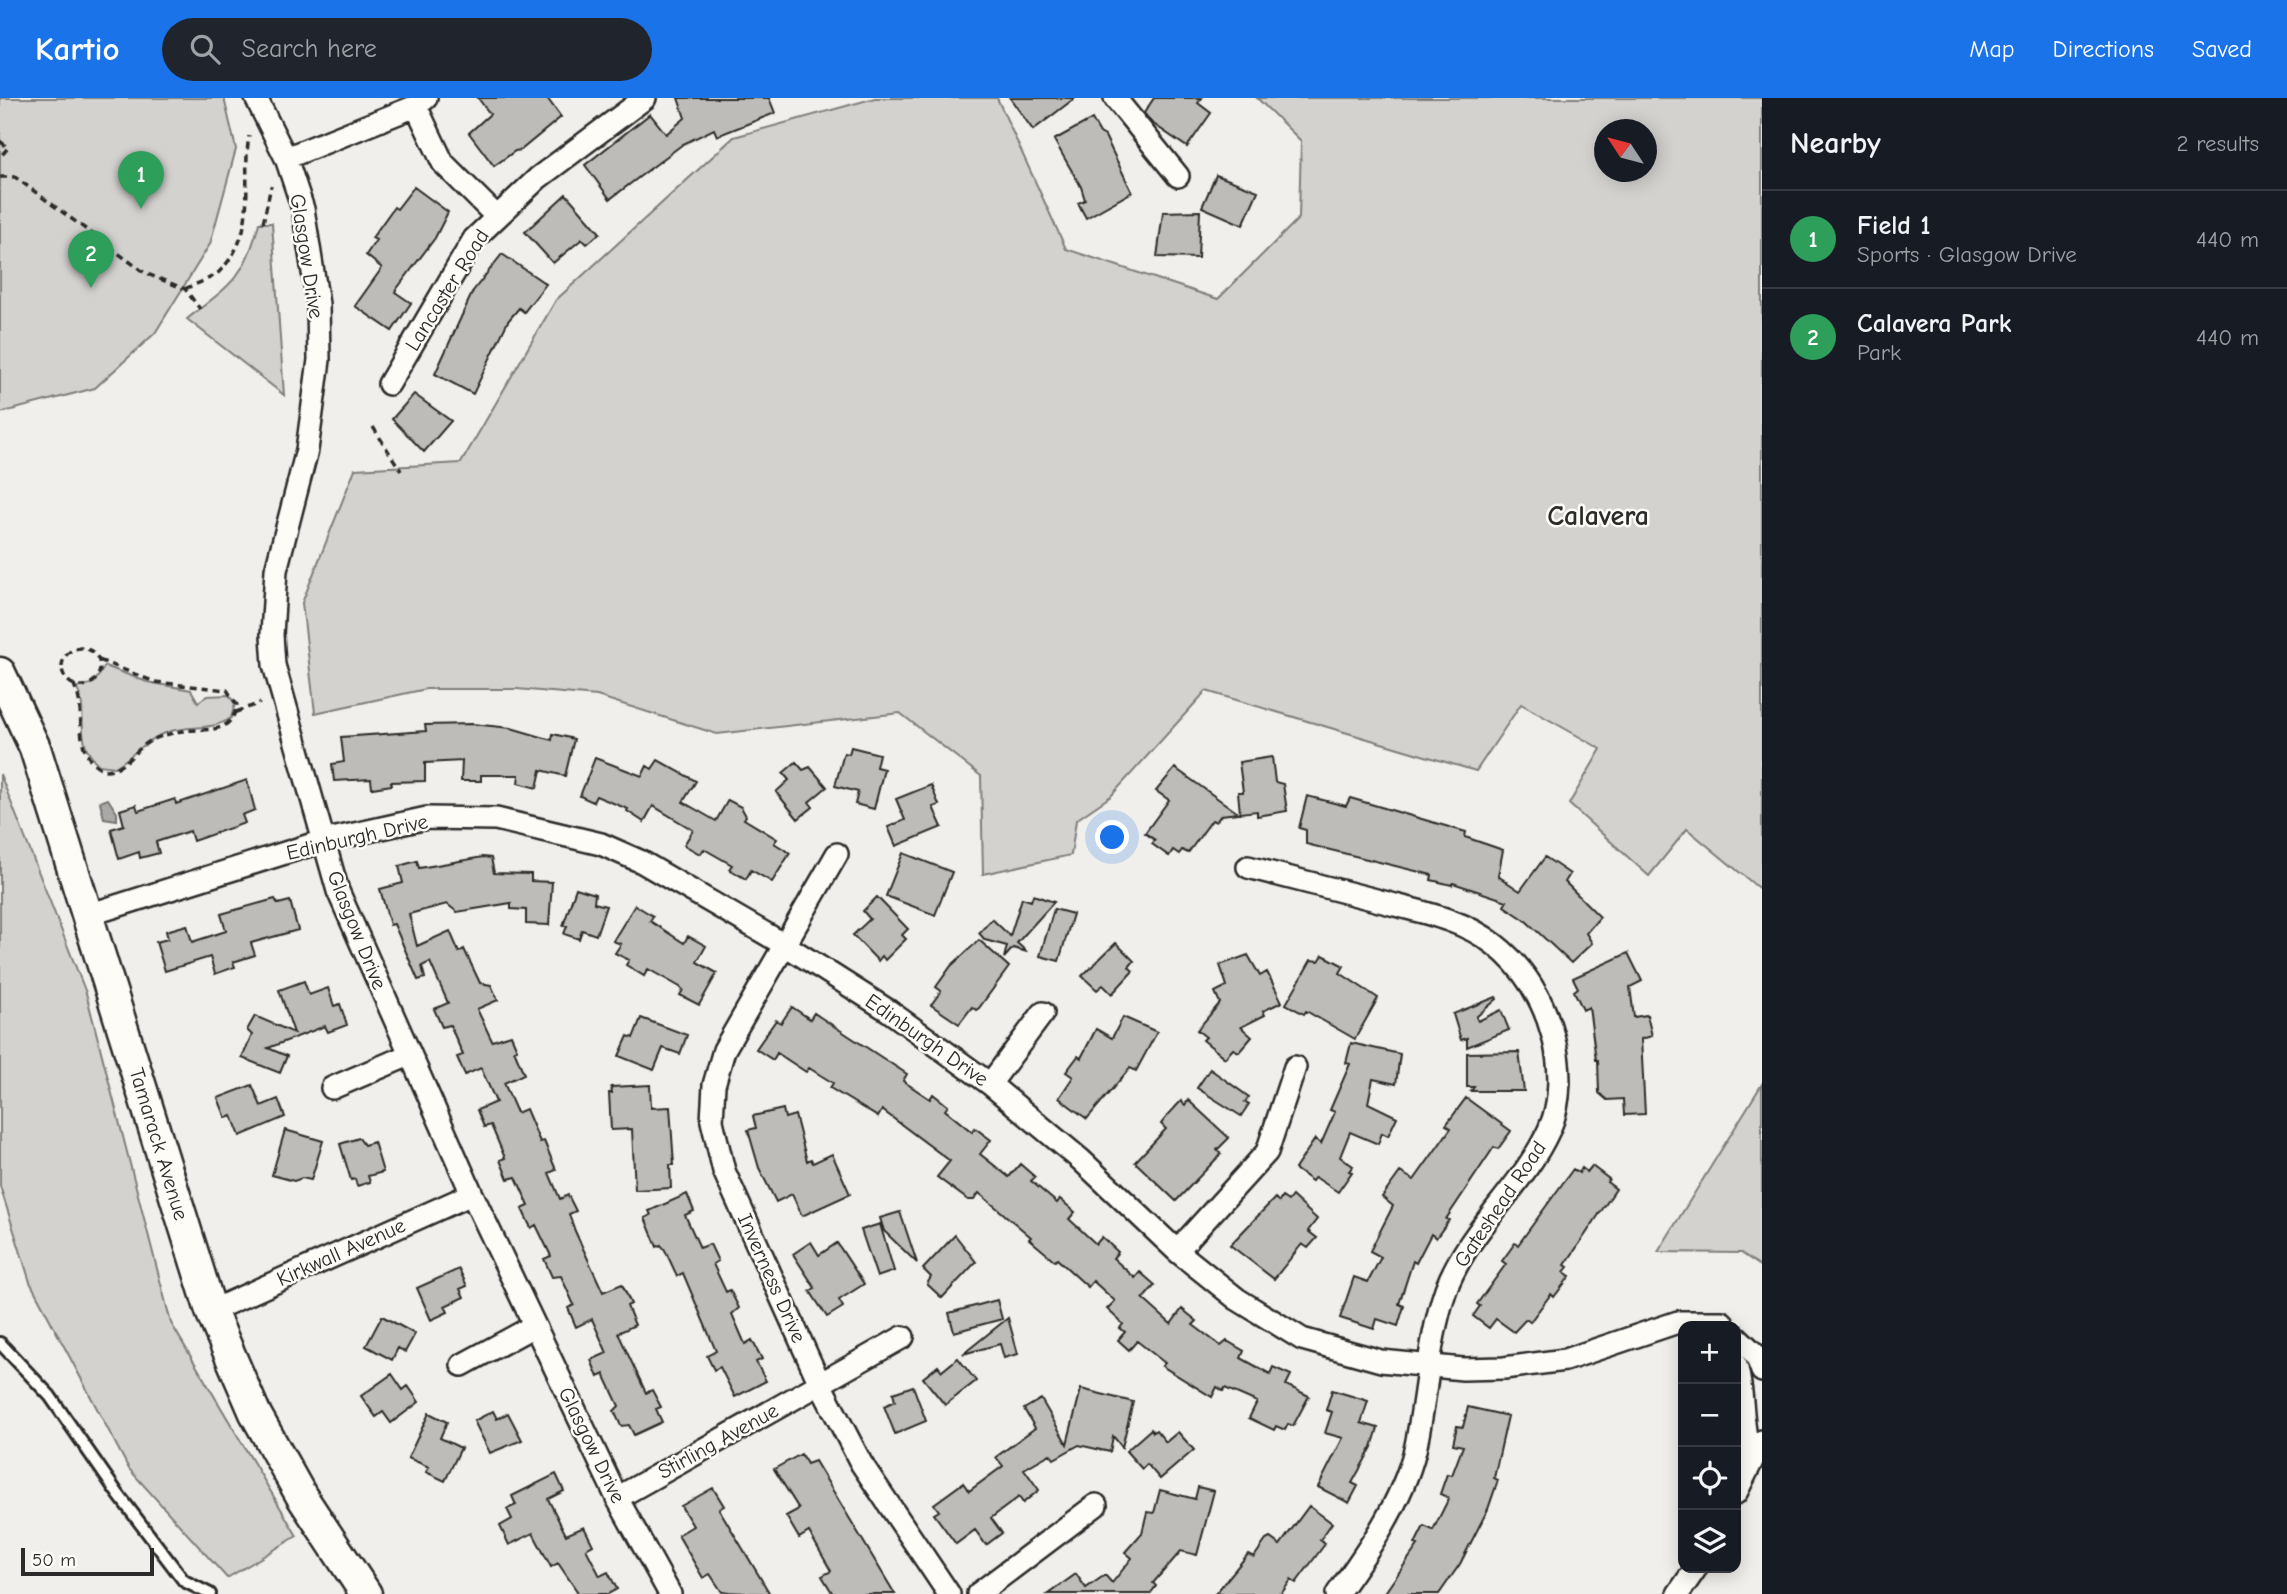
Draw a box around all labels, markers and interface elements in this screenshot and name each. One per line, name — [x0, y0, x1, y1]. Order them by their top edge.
search box — [162, 18, 652, 81]
text: Kartio — [35, 30, 120, 68]
icon: search — [186, 30, 224, 68]
text: Search here — [242, 34, 377, 64]
text: Map — [1969, 35, 2015, 63]
text: Directions — [2053, 35, 2154, 63]
text: Saved — [2192, 35, 2252, 63]
north arrow — [1594, 119, 1657, 182]
text: Nearby — [1790, 126, 1881, 161]
text: 2 results — [2177, 130, 2259, 157]
pin: 1 — [118, 151, 164, 209]
street label: Glasgow Drive — [285, 192, 329, 320]
text: Field 1 — [1857, 211, 1930, 241]
street label: Lancaster Road — [400, 225, 494, 355]
text: 1 — [1808, 226, 1818, 253]
text: 440 m — [2196, 226, 2259, 253]
pin: 2 — [68, 230, 114, 288]
text: Sports · Glasgow Drive — [1857, 241, 2077, 268]
text: Calavera Park — [1857, 309, 2011, 339]
text: 2 — [1807, 324, 1819, 351]
text: 440 m — [2196, 324, 2259, 351]
text: Park — [1857, 339, 1901, 366]
district label: Calavera — [1547, 500, 1649, 532]
street label: Edinburgh Drive — [284, 809, 430, 865]
your location — [1095, 820, 1129, 854]
street label: Glasgow Drive — [322, 867, 392, 993]
street label: Edinburgh Drive — [861, 989, 993, 1091]
street label: Tamarack Avenue — [124, 1065, 194, 1223]
street label: Gateshead Road — [1449, 1137, 1551, 1271]
street label: Inverness Drive — [733, 1210, 811, 1346]
street label: Kirkwall Avenue — [273, 1213, 409, 1291]
map controls — [1678, 1321, 1741, 1573]
button: + — [1678, 1321, 1741, 1384]
street label: Glasgow Drive — [554, 1383, 630, 1507]
button: − — [1678, 1384, 1741, 1447]
street label: Stirling Avenue — [654, 1398, 782, 1484]
button: locate — [1678, 1447, 1741, 1510]
button: layers — [1678, 1510, 1741, 1573]
scale bar — [21, 1545, 154, 1577]
text: 50 m — [32, 1549, 76, 1571]

